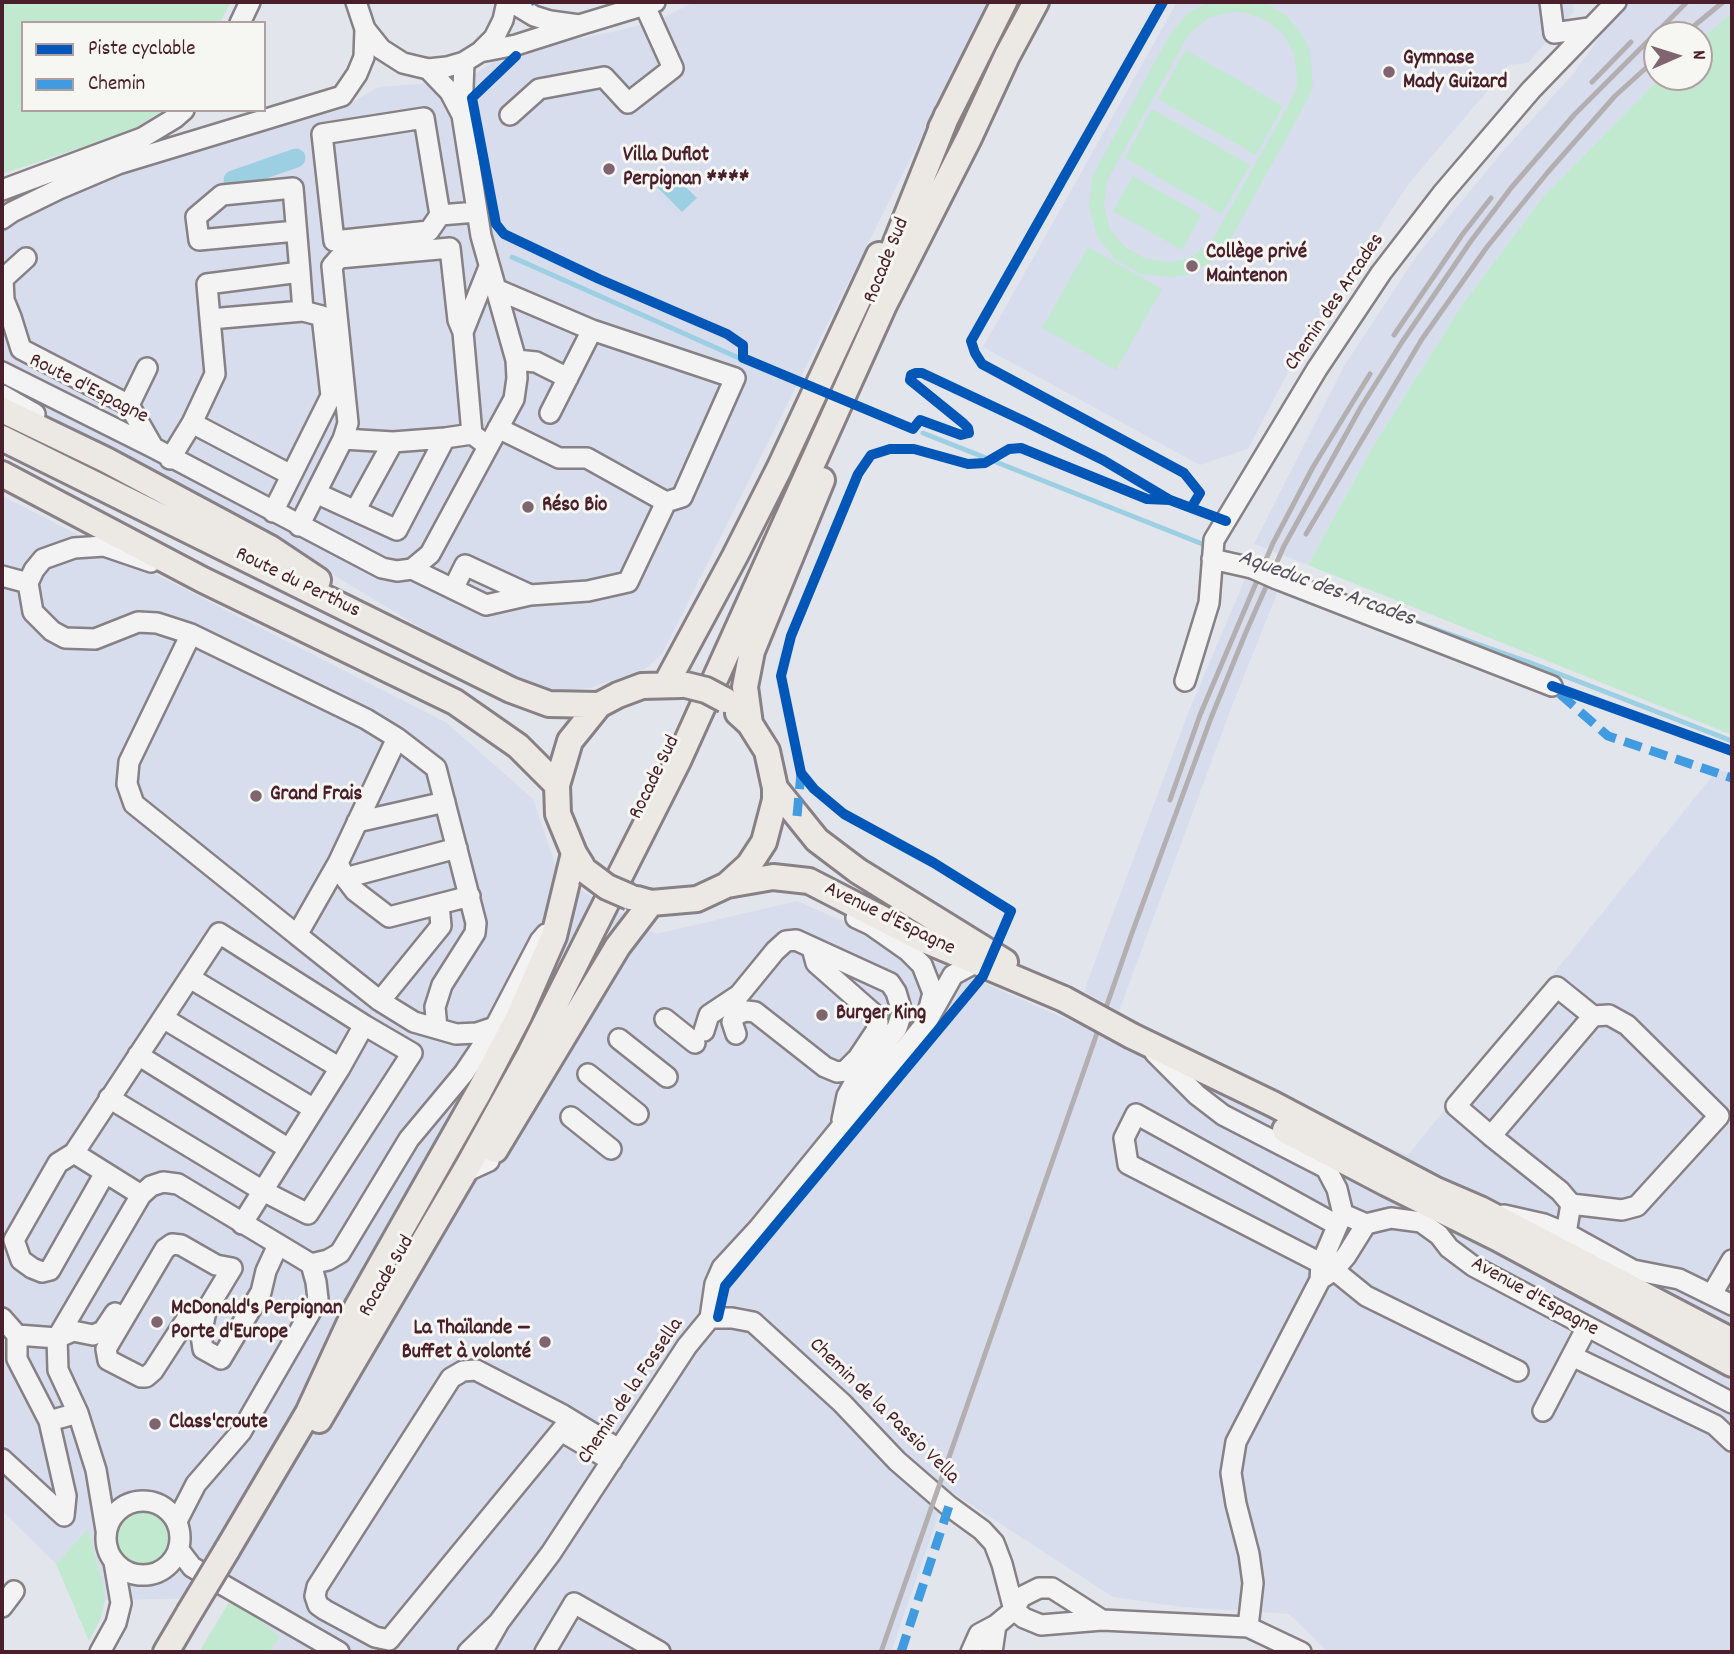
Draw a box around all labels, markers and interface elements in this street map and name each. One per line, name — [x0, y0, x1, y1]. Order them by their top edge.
legend — [21, 21, 266, 112]
north arrow — [1643, 21, 1713, 91]
text: Piste cyclable — [88, 35, 196, 65]
place label: Gymnase Mady Guizard — [1403, 47, 1507, 97]
text: N — [1684, 50, 1711, 60]
marker: Gymnase Mady Guizard — [1381, 64, 1397, 80]
text: Chemin — [88, 70, 145, 100]
place label: Villa Duflot Perpignan **** — [623, 144, 749, 194]
marker: Villa Duflot Perpignan **** — [601, 161, 617, 177]
street label: Rocade Sud — [859, 215, 917, 307]
street label: Chemin des Arcades — [1281, 230, 1391, 376]
place label: Collège privé Maintenon — [1206, 241, 1307, 291]
marker: Collège privé Maintenon — [1184, 258, 1200, 274]
street label: Route d'Espagne — [24, 349, 152, 431]
place label: Réso Bio — [542, 494, 607, 520]
marker: Réso Bio — [520, 499, 536, 515]
street label: Route du Perthus — [230, 543, 364, 625]
water label: Aqueduc des Arcades — [1234, 545, 1418, 635]
street label: Rocade Sud — [625, 732, 687, 824]
place label: Grand Frais — [270, 783, 362, 809]
marker: Grand Frais — [248, 788, 264, 804]
street label: Avenue d'Espagne — [820, 877, 958, 963]
place label: Burger King — [836, 1002, 926, 1028]
marker: Burger King — [814, 1007, 830, 1023]
street label: Rocade Sud — [355, 1232, 421, 1322]
street label: Avenue d'Espagne — [1466, 1252, 1602, 1344]
place label: McDonald's Perpignan Porte d'Europe — [171, 1297, 343, 1347]
marker: McDonald's Perpignan Porte d'Europe — [149, 1314, 165, 1330]
street label: Chemin de la Fossella — [574, 1314, 690, 1470]
place label: La Thaïlande — Buffet à volonté — [402, 1317, 531, 1367]
marker: La Thaïlande — Buffet à volonté — [537, 1334, 553, 1350]
street label: Chemin de la Passio Vella — [802, 1334, 964, 1490]
place label: Class'croute — [169, 1411, 268, 1437]
marker: Class'croute — [147, 1416, 163, 1432]

